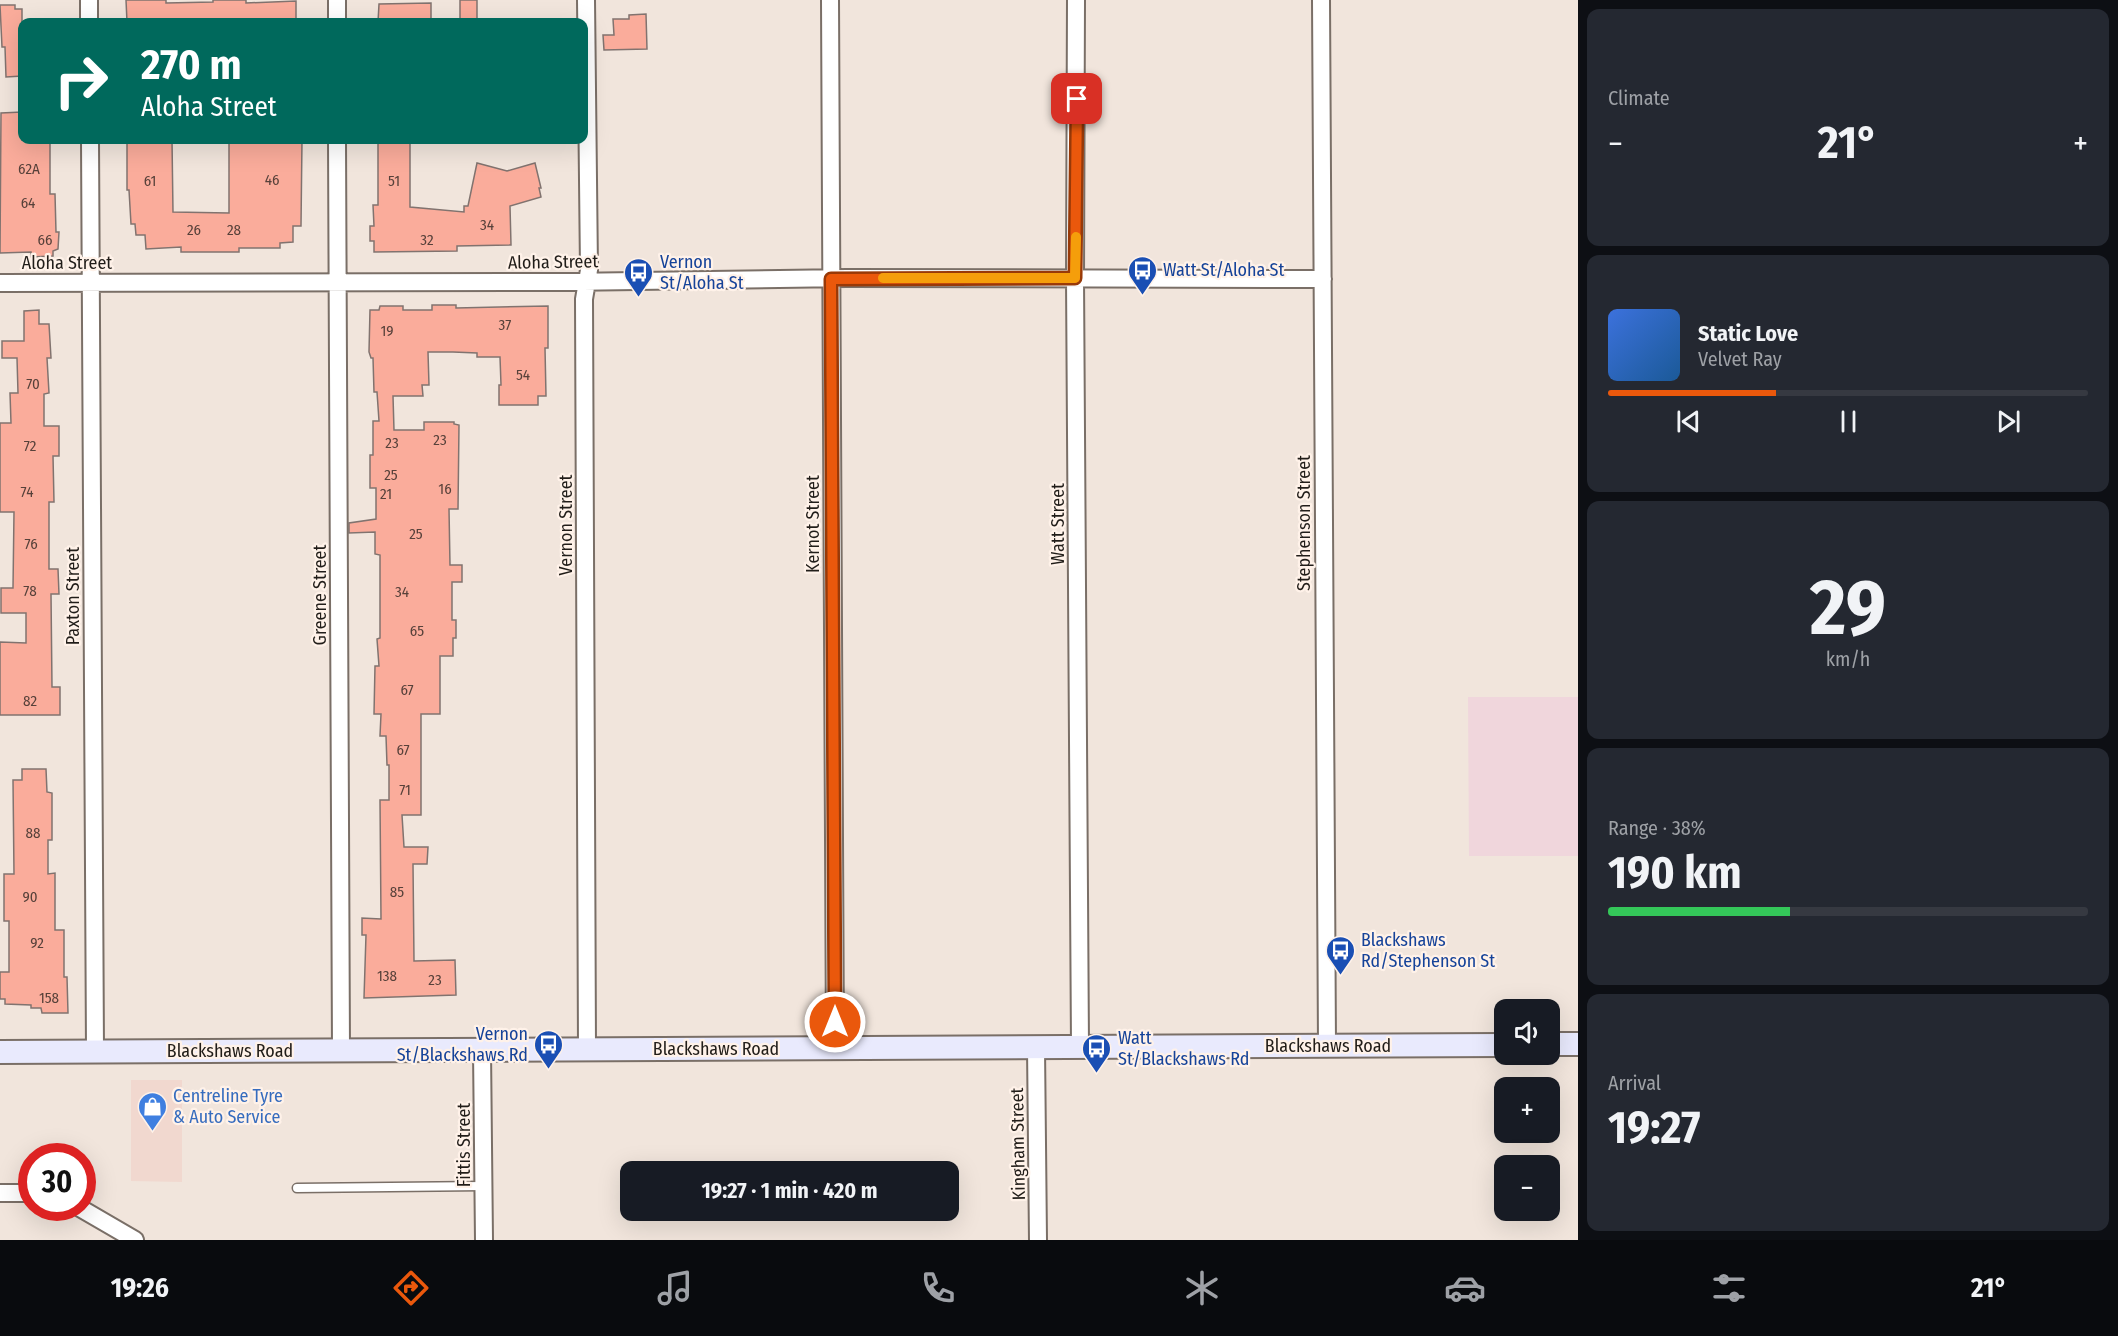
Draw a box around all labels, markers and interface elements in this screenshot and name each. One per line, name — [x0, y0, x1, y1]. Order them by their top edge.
text: 270 m — [141, 40, 241, 90]
icon: right — [42, 42, 120, 120]
pin — [1051, 73, 1102, 124]
icon: arrive — [1060, 82, 1093, 115]
text: Climate — [1608, 86, 1670, 110]
text: Aloha Street — [141, 91, 277, 123]
text: 21° — [1818, 116, 1878, 170]
text: − — [1608, 124, 1623, 164]
text: + — [2073, 124, 2088, 164]
house number: 62A — [18, 160, 40, 178]
house number: 46 — [265, 171, 279, 189]
house number: 61 — [144, 172, 156, 190]
house number: 51 — [388, 172, 400, 190]
house number: 64 — [21, 194, 35, 212]
house number: 34 — [480, 216, 494, 234]
house number: 26 — [187, 221, 201, 239]
house number: 28 — [227, 221, 241, 239]
house number: 66 — [38, 231, 52, 249]
house number: 32 — [420, 231, 434, 249]
street label: Aloha Street — [508, 250, 598, 274]
place label: Vernon St/Aloha St — [660, 251, 744, 294]
street label: Aloha Street — [22, 252, 112, 274]
bus stop icon: Watt St/Aloha St — [1126, 254, 1158, 296]
bus stop icon: Vernon St/Aloha St — [623, 256, 655, 298]
place label: Watt St/Aloha St — [1163, 259, 1285, 281]
house number: 37 — [499, 316, 511, 334]
text: Static Love — [1698, 320, 1798, 347]
house number: 19 — [380, 322, 394, 340]
text: Velvet Ray — [1698, 347, 1782, 371]
house number: 54 — [516, 366, 530, 384]
house number: 70 — [26, 375, 40, 393]
icon: previous — [1672, 405, 1705, 438]
icon: pause — [1832, 405, 1865, 438]
icon: next — [1992, 405, 2025, 438]
house number: 23 — [433, 431, 447, 449]
house number: 23 — [385, 434, 399, 452]
house number: 72 — [24, 437, 37, 455]
street label: Stephenson Street — [1293, 455, 1315, 591]
house number: 25 — [384, 466, 398, 484]
street label: Vernon Street — [555, 474, 577, 575]
street label: Kernot Street — [802, 475, 824, 573]
house number: 16 — [438, 480, 452, 498]
house number: 74 — [21, 483, 33, 501]
street label: Watt Street — [1047, 483, 1069, 565]
house number: 21 — [380, 485, 392, 503]
house number: 25 — [409, 525, 423, 543]
house number: 76 — [24, 535, 38, 553]
street label: Greene Street — [309, 545, 331, 645]
street label: Paxton Street — [62, 547, 84, 645]
text: 29 — [1810, 561, 1886, 655]
house number: 78 — [23, 582, 37, 600]
house number: 34 — [395, 583, 409, 601]
house number: 65 — [410, 622, 424, 640]
text: km/h — [1826, 647, 1870, 671]
house number: 67 — [400, 681, 414, 699]
house number: 82 — [23, 692, 37, 710]
house number: 67 — [396, 741, 410, 759]
house number: 71 — [399, 781, 411, 799]
text: Range · 38% — [1608, 816, 1706, 840]
house number: 88 — [25, 824, 41, 842]
text: 190 km — [1608, 846, 1741, 900]
house number: 85 — [390, 883, 404, 901]
house number: 90 — [22, 888, 38, 906]
place label: Blackshaws Rd/Stephenson St — [1361, 929, 1495, 972]
house number: 92 — [30, 934, 44, 952]
bus stop icon: Blackshaws Rd/Stephenson St — [1324, 934, 1356, 976]
house number: 138 — [377, 967, 397, 985]
house number: 23 — [428, 971, 442, 989]
house number: 158 — [39, 989, 59, 1007]
position arrow — [803, 990, 867, 1054]
map controls — [1494, 999, 1560, 1221]
button: sound — [1494, 999, 1560, 1065]
place label: Vernon St/Blackshaws Rd — [397, 1023, 528, 1066]
place label: Watt St/Blackshaws Rd — [1118, 1027, 1249, 1070]
bus stop icon: Vernon St/Blackshaws Rd — [533, 1028, 565, 1070]
bus stop icon: Watt St/Blackshaws Rd — [1081, 1032, 1113, 1074]
street label: Blackshaws Road — [1265, 1035, 1391, 1057]
street label: Blackshaws Road — [653, 1038, 779, 1060]
street label: Blackshaws Road — [167, 1040, 293, 1062]
text: Arrival — [1608, 1071, 1661, 1095]
button: + — [1494, 1077, 1560, 1143]
place label: Centreline Tyre & Auto Service — [173, 1085, 283, 1128]
street label: Kingham Street — [1006, 1087, 1030, 1201]
shop icon: Centreline Tyre & Auto Service — [136, 1090, 168, 1132]
text: 19:27 — [1608, 1101, 1700, 1155]
street label: Fittis Street — [453, 1103, 475, 1187]
speed limit sign: 30 — [18, 1143, 96, 1221]
button: − — [1494, 1155, 1560, 1221]
text: 19:27 · 1 min · 420 m — [701, 1177, 878, 1204]
icon: directions — [390, 1267, 432, 1309]
icon: music — [654, 1267, 696, 1309]
icon: phone — [917, 1267, 959, 1309]
icon: climate — [1181, 1267, 1223, 1309]
icon: car — [1444, 1267, 1486, 1309]
icon: filters — [1708, 1267, 1750, 1309]
text: 19:26 — [111, 1272, 169, 1304]
text: 21° — [1971, 1272, 2007, 1304]

